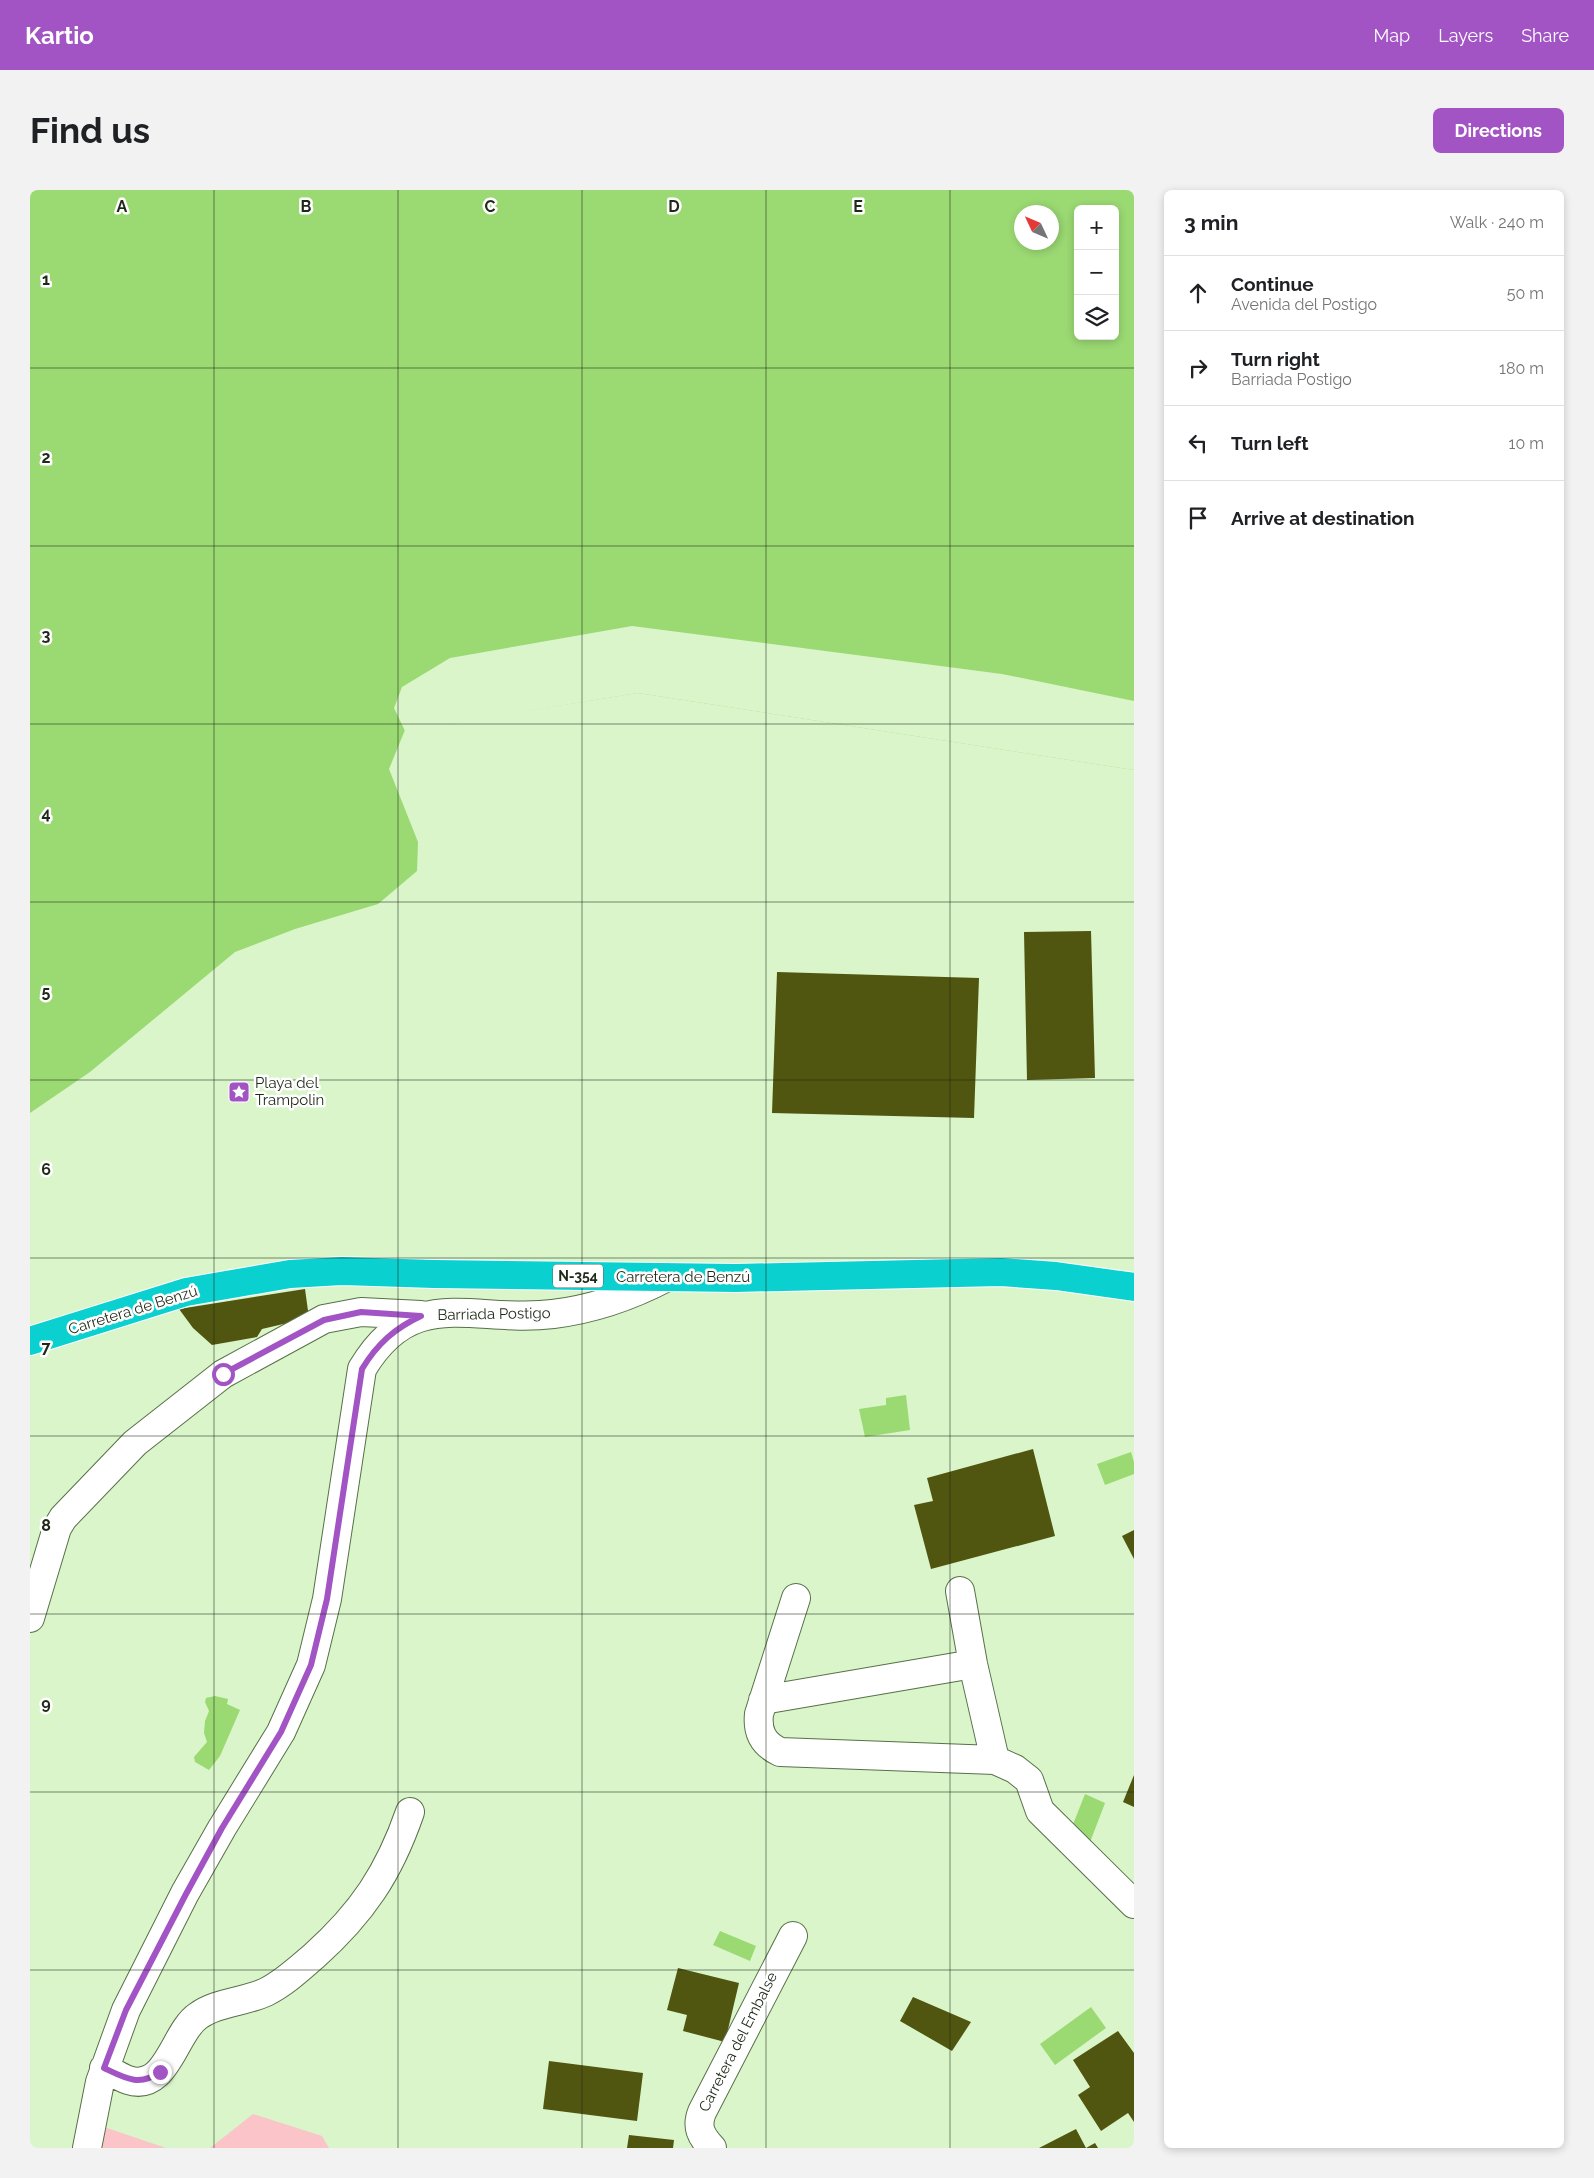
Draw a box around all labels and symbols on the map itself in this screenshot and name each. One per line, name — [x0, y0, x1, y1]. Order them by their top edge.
text: A — [117, 197, 128, 216]
text: B — [301, 197, 312, 216]
text: C — [485, 197, 496, 216]
text: D — [668, 197, 680, 216]
text: E — [853, 197, 863, 216]
north arrow — [1014, 205, 1059, 250]
text: 1 — [42, 270, 50, 289]
text: 2 — [41, 448, 51, 467]
text: 3 — [42, 626, 51, 645]
text: 4 — [41, 804, 51, 823]
text: 5 — [42, 982, 51, 1001]
place label: Playa del Trampolin — [255, 1074, 324, 1109]
place icon: Playa del Trampolin — [227, 1080, 251, 1104]
text: 6 — [41, 1160, 51, 1179]
road number: N-354 — [553, 1264, 603, 1288]
street label: Carretera de Benzú — [616, 1268, 750, 1286]
street label: Carretera de Benzú — [66, 1282, 200, 1338]
street label: Barriada Postigo — [437, 1304, 551, 1324]
text: 7 — [42, 1338, 51, 1357]
route start — [212, 1363, 235, 1386]
text: 8 — [41, 1516, 51, 1535]
text: 9 — [41, 1694, 51, 1713]
street label: Carretera del Embalse — [695, 1969, 781, 2115]
route end — [149, 2061, 172, 2084]

